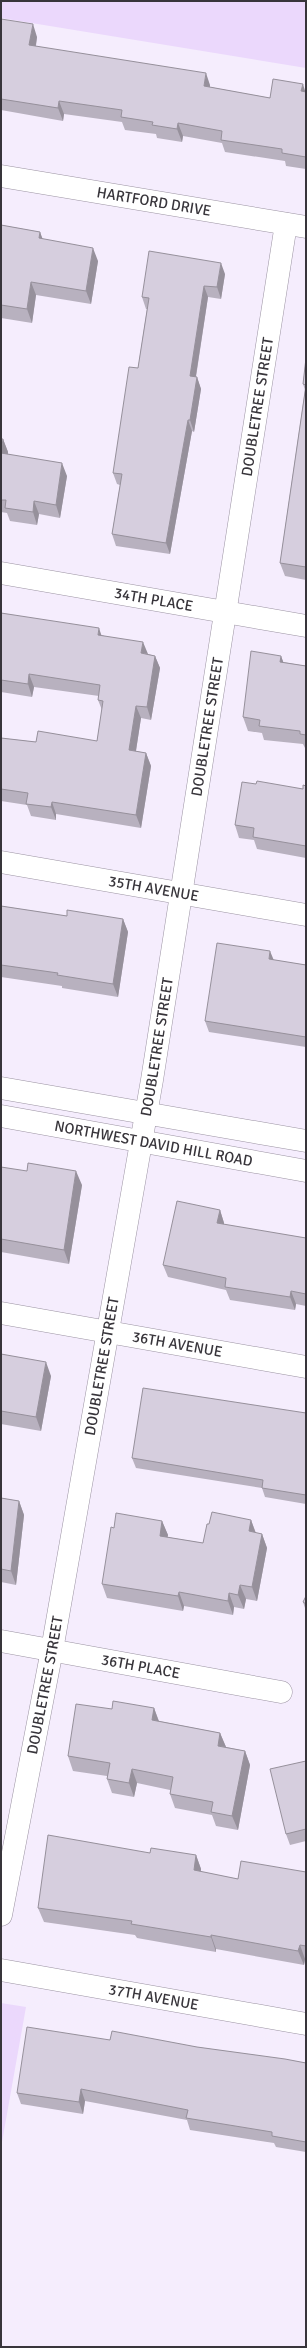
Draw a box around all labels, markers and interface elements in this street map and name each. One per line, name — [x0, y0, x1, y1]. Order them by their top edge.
street label: HARTFORD DRIVE — [95, 183, 212, 220]
street label: DOUBLETREE STREET — [238, 335, 277, 478]
street label: 34TH PLACE — [113, 584, 195, 615]
street label: DOUBLETREE STREET — [188, 656, 227, 798]
street label: 35TH AVENUE — [107, 872, 200, 905]
street label: DOUBLETREE STREET — [137, 976, 177, 1118]
street label: NORTHWEST DAVID HILL ROAD — [53, 1117, 254, 1170]
street label: DOUBLETREE STREET — [81, 1295, 123, 1437]
street label: 36TH AVENUE — [131, 1327, 224, 1361]
street label: DOUBLETREE STREET — [23, 1614, 67, 1756]
street label: 36TH PLACE — [100, 1650, 182, 1682]
street label: 37TH AVENUE — [107, 1980, 200, 2014]

